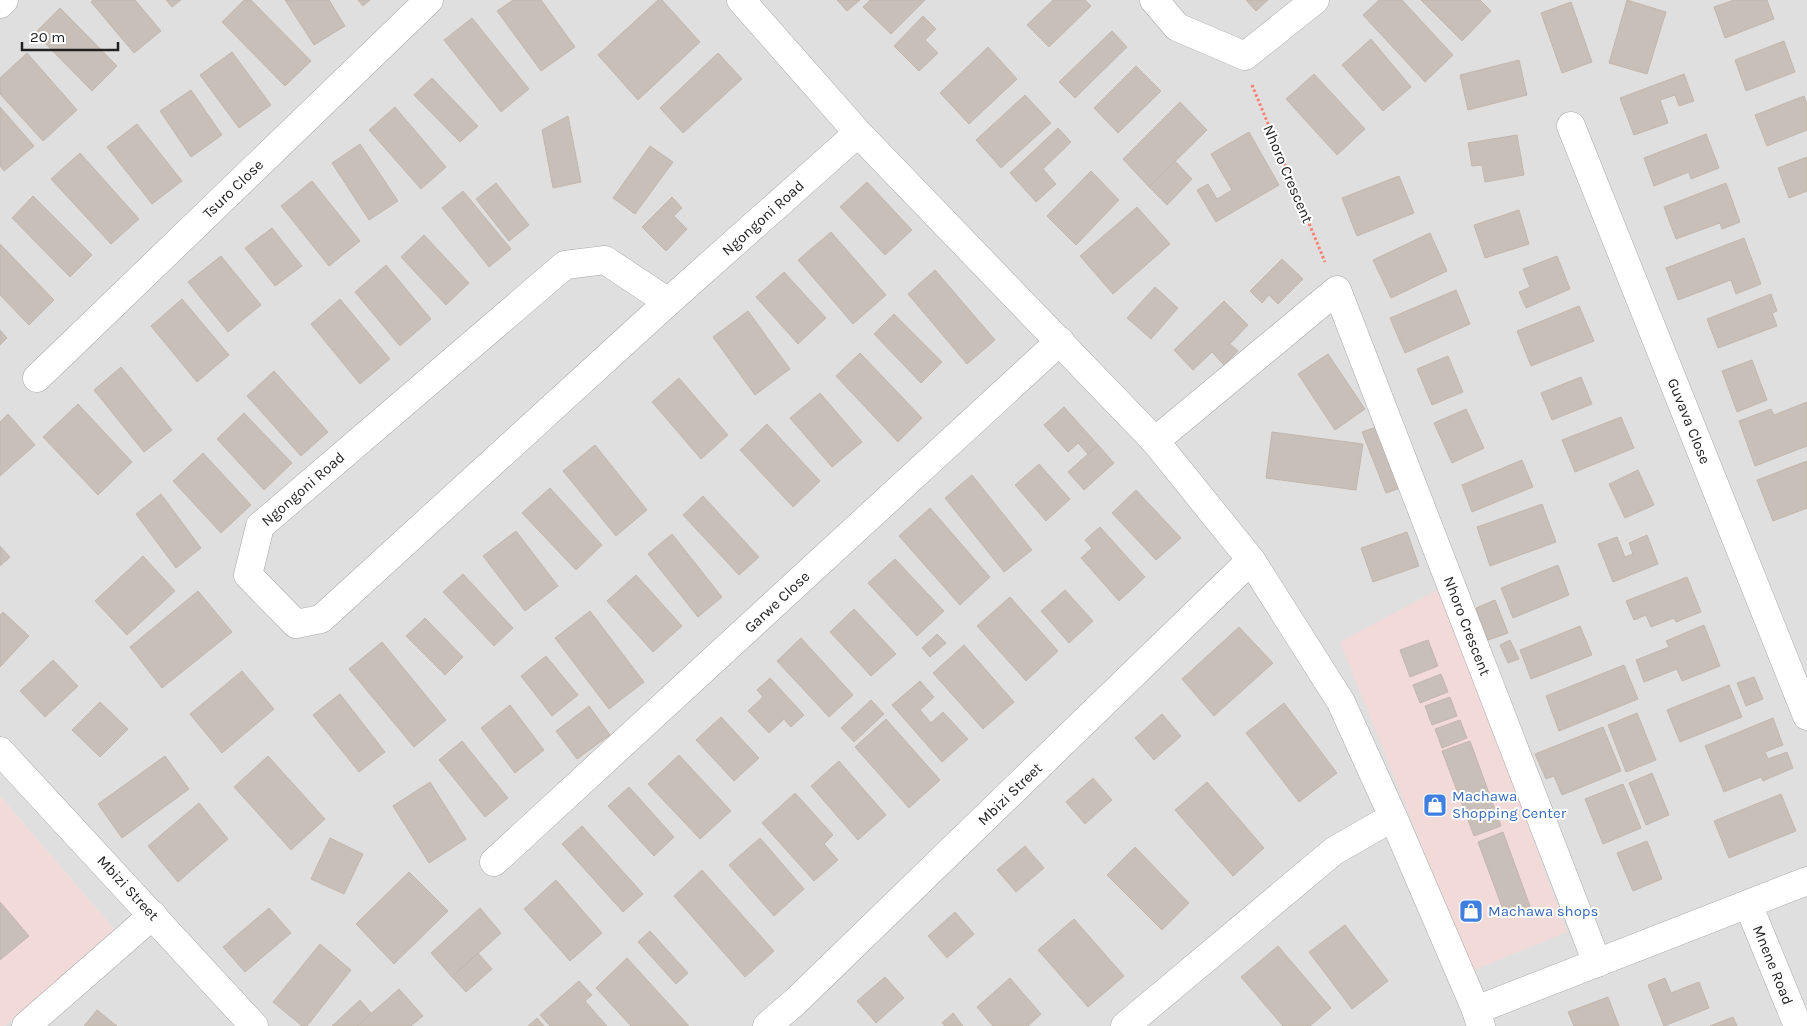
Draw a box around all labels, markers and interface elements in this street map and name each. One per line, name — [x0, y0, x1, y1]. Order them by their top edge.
scale bar — [22, 20, 119, 52]
text: 20 m — [30, 28, 65, 46]
street label: Nhoro Crescent — [1259, 122, 1317, 226]
street label: Tsuro Close — [199, 156, 267, 222]
street label: Ngongoni Road — [718, 176, 808, 260]
street label: Guvava Close — [1664, 375, 1714, 467]
street label: Ngongoni Road — [258, 448, 348, 530]
street label: Garwe Close — [741, 567, 813, 637]
street label: Nhoro Crescent — [1440, 574, 1494, 679]
street label: Mbizi Street — [974, 759, 1046, 829]
place label: Machawa Shopping Center — [1452, 787, 1567, 822]
shop icon: Machawa Shopping Center — [1422, 792, 1448, 818]
street label: Mbizi Street — [93, 852, 163, 925]
shop icon: Machawa shops — [1458, 898, 1484, 924]
place label: Machawa shops — [1488, 902, 1598, 920]
street label: Mnene Road — [1749, 923, 1797, 1007]

